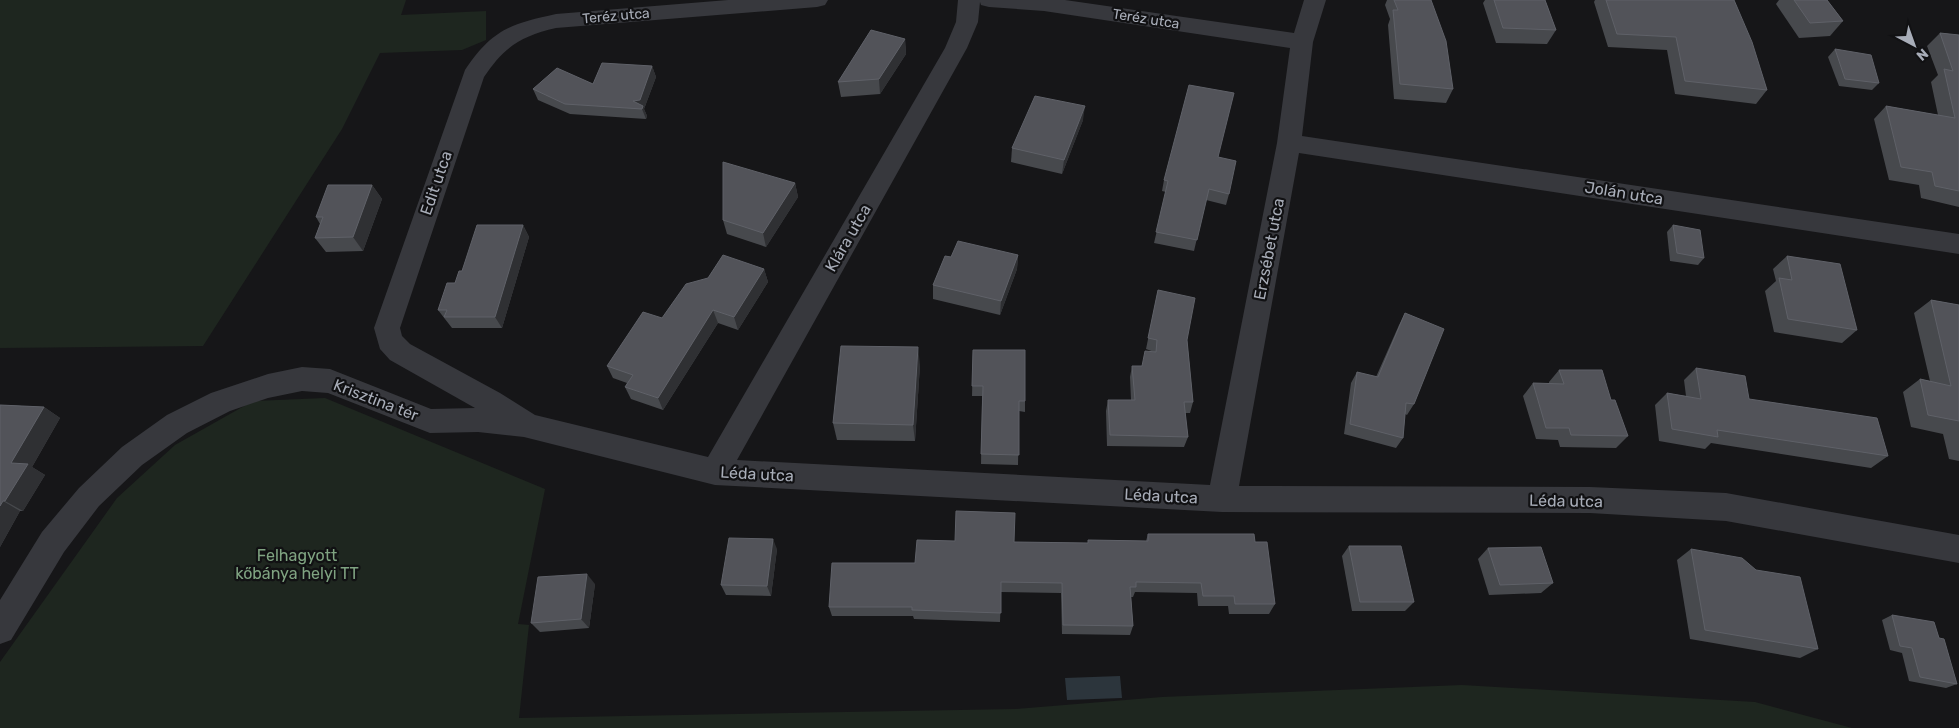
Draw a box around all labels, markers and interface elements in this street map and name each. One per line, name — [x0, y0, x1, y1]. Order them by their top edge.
street label: Teréz utca — [582, 5, 650, 27]
street label: Teréz utca — [1111, 5, 1181, 33]
north arrow — [1889, 20, 1939, 70]
text: N — [1913, 45, 1932, 64]
street label: Edit utca — [416, 148, 456, 218]
street label: Jolán utca — [1583, 177, 1665, 209]
street label: Erzsébet utca — [1250, 197, 1288, 301]
street label: Klára utca — [821, 201, 875, 275]
street label: Krisztina tér — [331, 375, 421, 425]
street label: Léda utca — [720, 463, 794, 485]
street label: Léda utca — [1124, 485, 1198, 507]
street label: Léda utca — [1529, 491, 1603, 511]
park label: Felhagyott kőbánya helyi TT — [235, 546, 359, 583]

